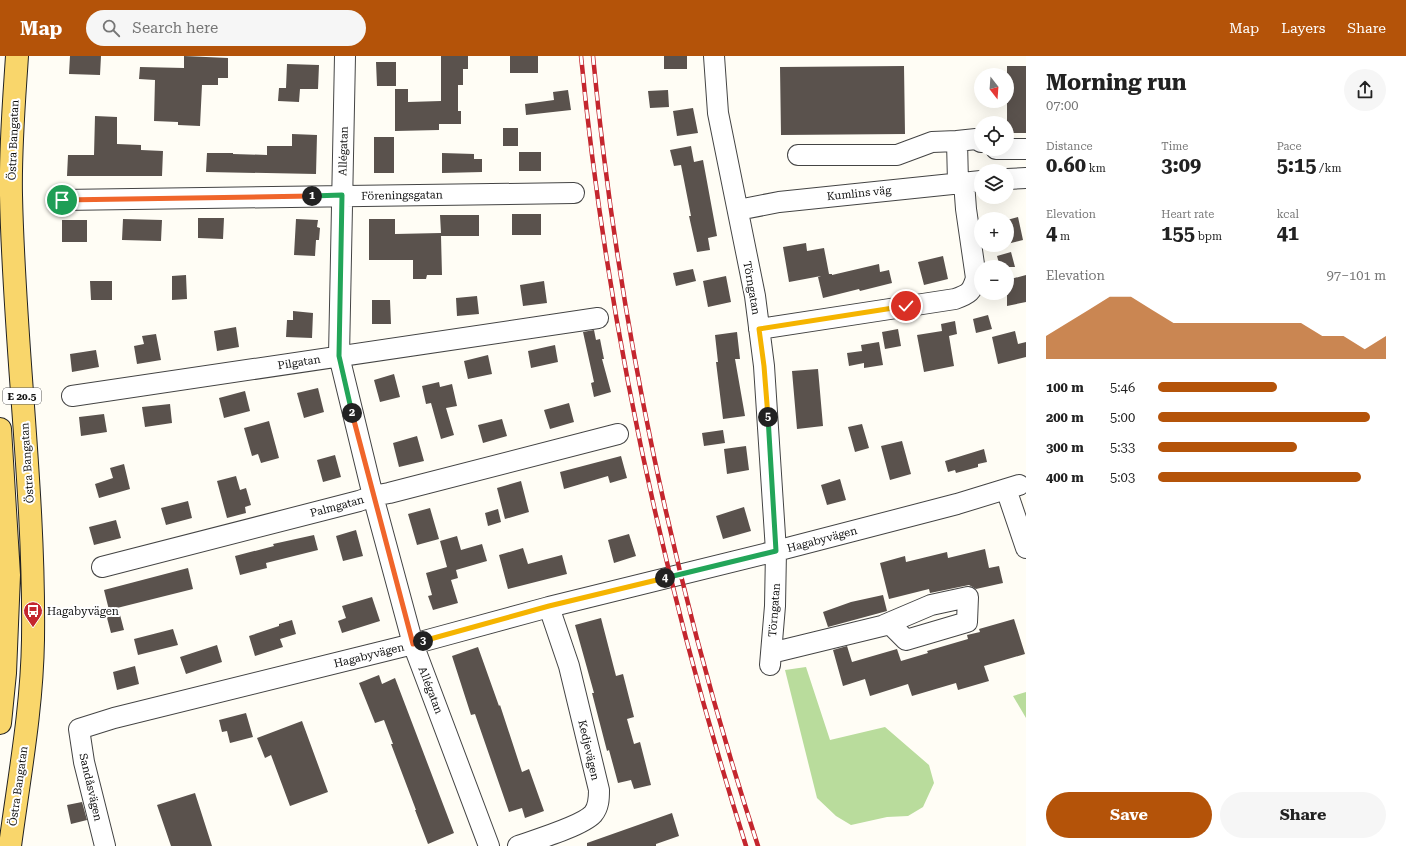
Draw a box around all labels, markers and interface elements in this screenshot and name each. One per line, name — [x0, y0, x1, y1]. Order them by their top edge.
search box — [86, 10, 366, 46]
text: Map — [20, 17, 62, 40]
icon: search — [100, 17, 122, 39]
text: Search here — [132, 19, 218, 37]
text: Map — [1229, 20, 1259, 36]
text: Layers — [1281, 20, 1325, 36]
text: Share — [1347, 20, 1386, 36]
north arrow — [974, 68, 1014, 108]
map controls — [974, 68, 1014, 300]
button: share — [1344, 69, 1386, 111]
text: Morning run — [1046, 70, 1187, 95]
text: 07:00 — [1046, 98, 1078, 113]
street label: Östra Bangatan — [5, 99, 21, 181]
button: locate — [974, 116, 1014, 156]
street label: Allégatan — [336, 126, 351, 176]
text: Distance — [1046, 140, 1093, 153]
text: Time — [1161, 140, 1188, 153]
text: Pace — [1277, 140, 1301, 153]
text: 0.60 — [1046, 153, 1086, 177]
text: 3:09 — [1161, 153, 1201, 177]
text: 5:15 — [1277, 153, 1317, 177]
text: km — [1086, 162, 1106, 175]
text: /km — [1317, 162, 1342, 175]
button: layers — [974, 164, 1014, 204]
pin — [45, 183, 79, 217]
street label: Kumlins väg — [826, 184, 893, 203]
pin: 1 — [302, 186, 322, 206]
street label: Föreningsgatan — [361, 188, 443, 203]
icon: arrive — [51, 189, 73, 211]
text: 1 — [309, 189, 315, 202]
text: Elevation — [1046, 208, 1096, 221]
text: Heart rate — [1161, 208, 1214, 221]
text: kcal — [1277, 208, 1299, 221]
button: + — [974, 212, 1014, 252]
text: 4 — [1046, 221, 1057, 245]
text: 155 — [1161, 221, 1195, 245]
text: 41 — [1277, 221, 1299, 245]
text: m — [1057, 230, 1070, 243]
text: bpm — [1195, 230, 1222, 243]
street label: Törngatan — [740, 260, 763, 316]
button: − — [974, 260, 1014, 300]
text: Elevation — [1046, 268, 1105, 283]
text: 97–101 m — [1327, 268, 1386, 283]
pin — [889, 289, 923, 323]
icon: check — [895, 295, 917, 317]
street label: Pilgatan — [277, 353, 321, 372]
text: 100 m — [1046, 380, 1084, 395]
text: 5:46 — [1110, 380, 1135, 395]
road number: E 20.5 — [3, 388, 41, 404]
pin: 2 — [342, 403, 362, 423]
text: 2 — [349, 406, 355, 419]
pin: 5 — [758, 407, 778, 427]
text: 5 — [765, 410, 771, 423]
text: 200 m — [1046, 410, 1084, 425]
text: 5:00 — [1110, 410, 1135, 425]
street label: Östra Bangatan — [17, 422, 37, 504]
text: 300 m — [1046, 440, 1084, 455]
text: 5:33 — [1110, 440, 1135, 455]
text: 400 m — [1046, 470, 1084, 485]
text: 5:03 — [1110, 470, 1135, 485]
street label: Palmgatan — [309, 493, 365, 520]
street label: Hagabyvägen — [786, 524, 859, 555]
pin: 4 — [655, 568, 675, 588]
text: 4 — [662, 571, 668, 584]
street label: Törngatan — [766, 583, 783, 637]
bus stop icon: Hagabyvägen — [22, 600, 44, 628]
place label: Hagabyvägen — [47, 605, 119, 618]
pin: 3 — [413, 631, 433, 651]
text: 3 — [420, 634, 426, 647]
street label: Hagabyvägen — [333, 640, 406, 670]
street label: Allégatan — [416, 665, 446, 716]
street label: Kedjevägen — [575, 719, 602, 781]
street label: Östra Bangatan — [5, 745, 31, 827]
street label: Sandåsvägen — [76, 752, 105, 822]
button: Save — [1046, 792, 1212, 838]
button: Share — [1220, 792, 1386, 838]

